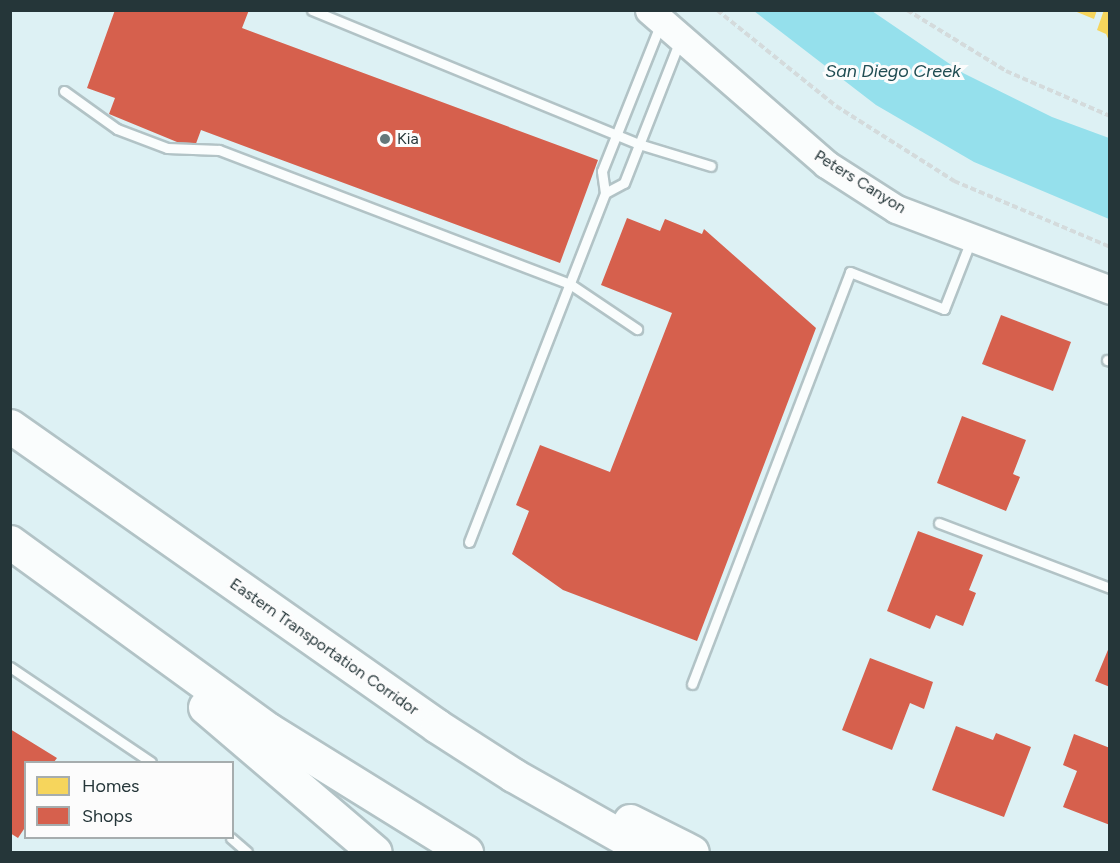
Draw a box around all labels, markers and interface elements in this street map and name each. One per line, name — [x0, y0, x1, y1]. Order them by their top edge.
water label: San Diego Creek — [825, 60, 961, 82]
place label: Kia — [397, 129, 419, 149]
marker: Kia — [378, 132, 392, 146]
street label: Peters Canyon — [811, 146, 909, 218]
street label: Eastern Transportation Corridor — [226, 574, 422, 720]
legend — [24, 761, 234, 839]
text: Homes — [82, 775, 140, 797]
text: Shops — [82, 805, 133, 827]

